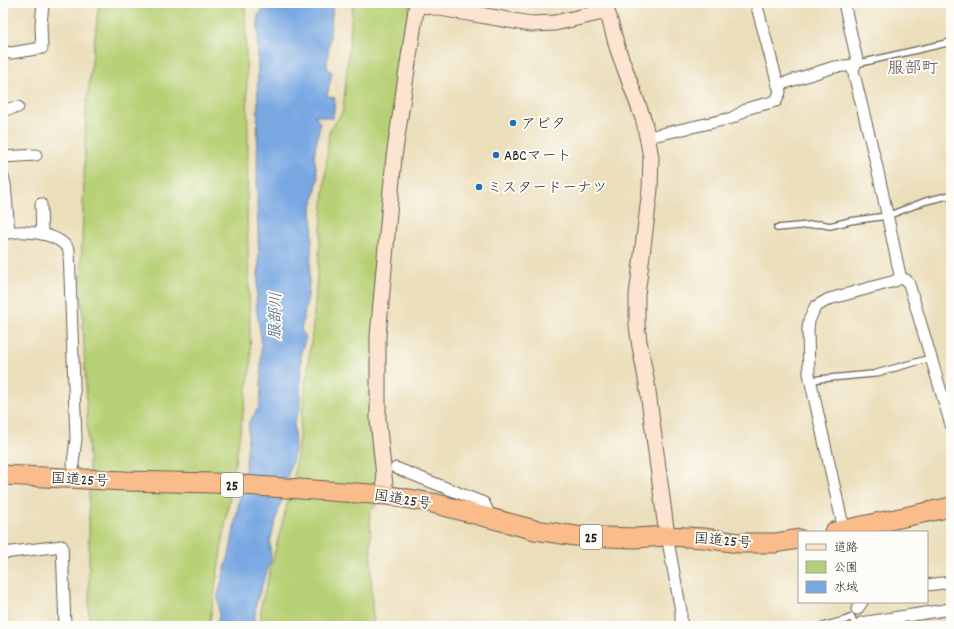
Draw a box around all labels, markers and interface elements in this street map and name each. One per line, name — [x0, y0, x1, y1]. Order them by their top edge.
district label: 服部町 — [888, 58, 939, 82]
place label: アピタ — [521, 114, 566, 136]
marker: アピタ — [508, 118, 518, 128]
place label: ABCマート — [504, 146, 572, 168]
marker: ABCマート — [491, 150, 501, 160]
place label: ミスタードーナツ — [487, 178, 607, 200]
marker: ミスタードーナツ — [474, 182, 484, 192]
water label: 服部川 — [265, 292, 288, 340]
street label: 国道25号 — [50, 468, 110, 494]
road number: 25 — [221, 473, 243, 497]
street label: 国道25号 — [372, 486, 433, 516]
road number: 25 — [580, 525, 602, 549]
street label: 国道25号 — [693, 528, 753, 556]
legend — [798, 531, 928, 603]
text: 道路 — [834, 540, 858, 557]
text: 公園 — [834, 560, 858, 577]
text: 水域 — [834, 580, 858, 597]

